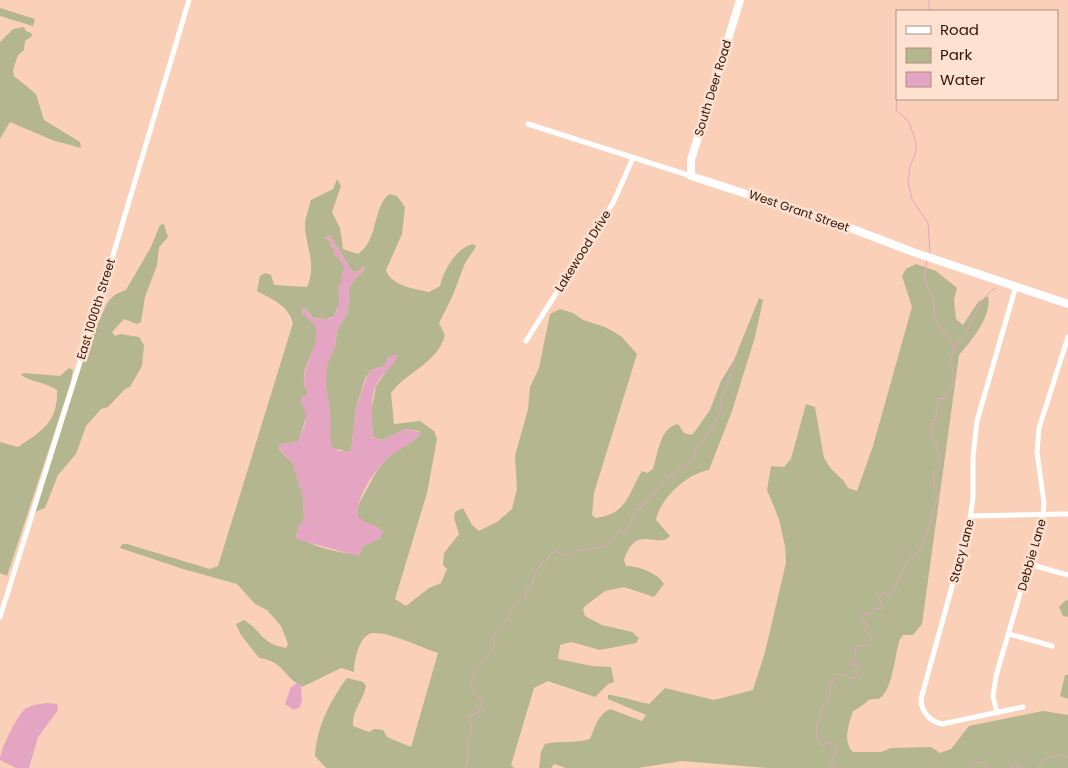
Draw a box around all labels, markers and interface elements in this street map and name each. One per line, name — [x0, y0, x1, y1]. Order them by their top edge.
legend — [896, 10, 1058, 100]
text: Road — [940, 19, 979, 40]
street label: South Deer Road — [690, 38, 735, 138]
text: Park — [940, 44, 972, 65]
text: Water — [940, 69, 986, 90]
street label: West Grant Street — [747, 185, 852, 236]
street label: Lakewood Drive — [551, 207, 615, 295]
street label: East 1000th Street — [72, 256, 119, 362]
street label: Stacy Lane — [945, 517, 978, 585]
street label: Debbie Lane — [1013, 517, 1050, 593]

